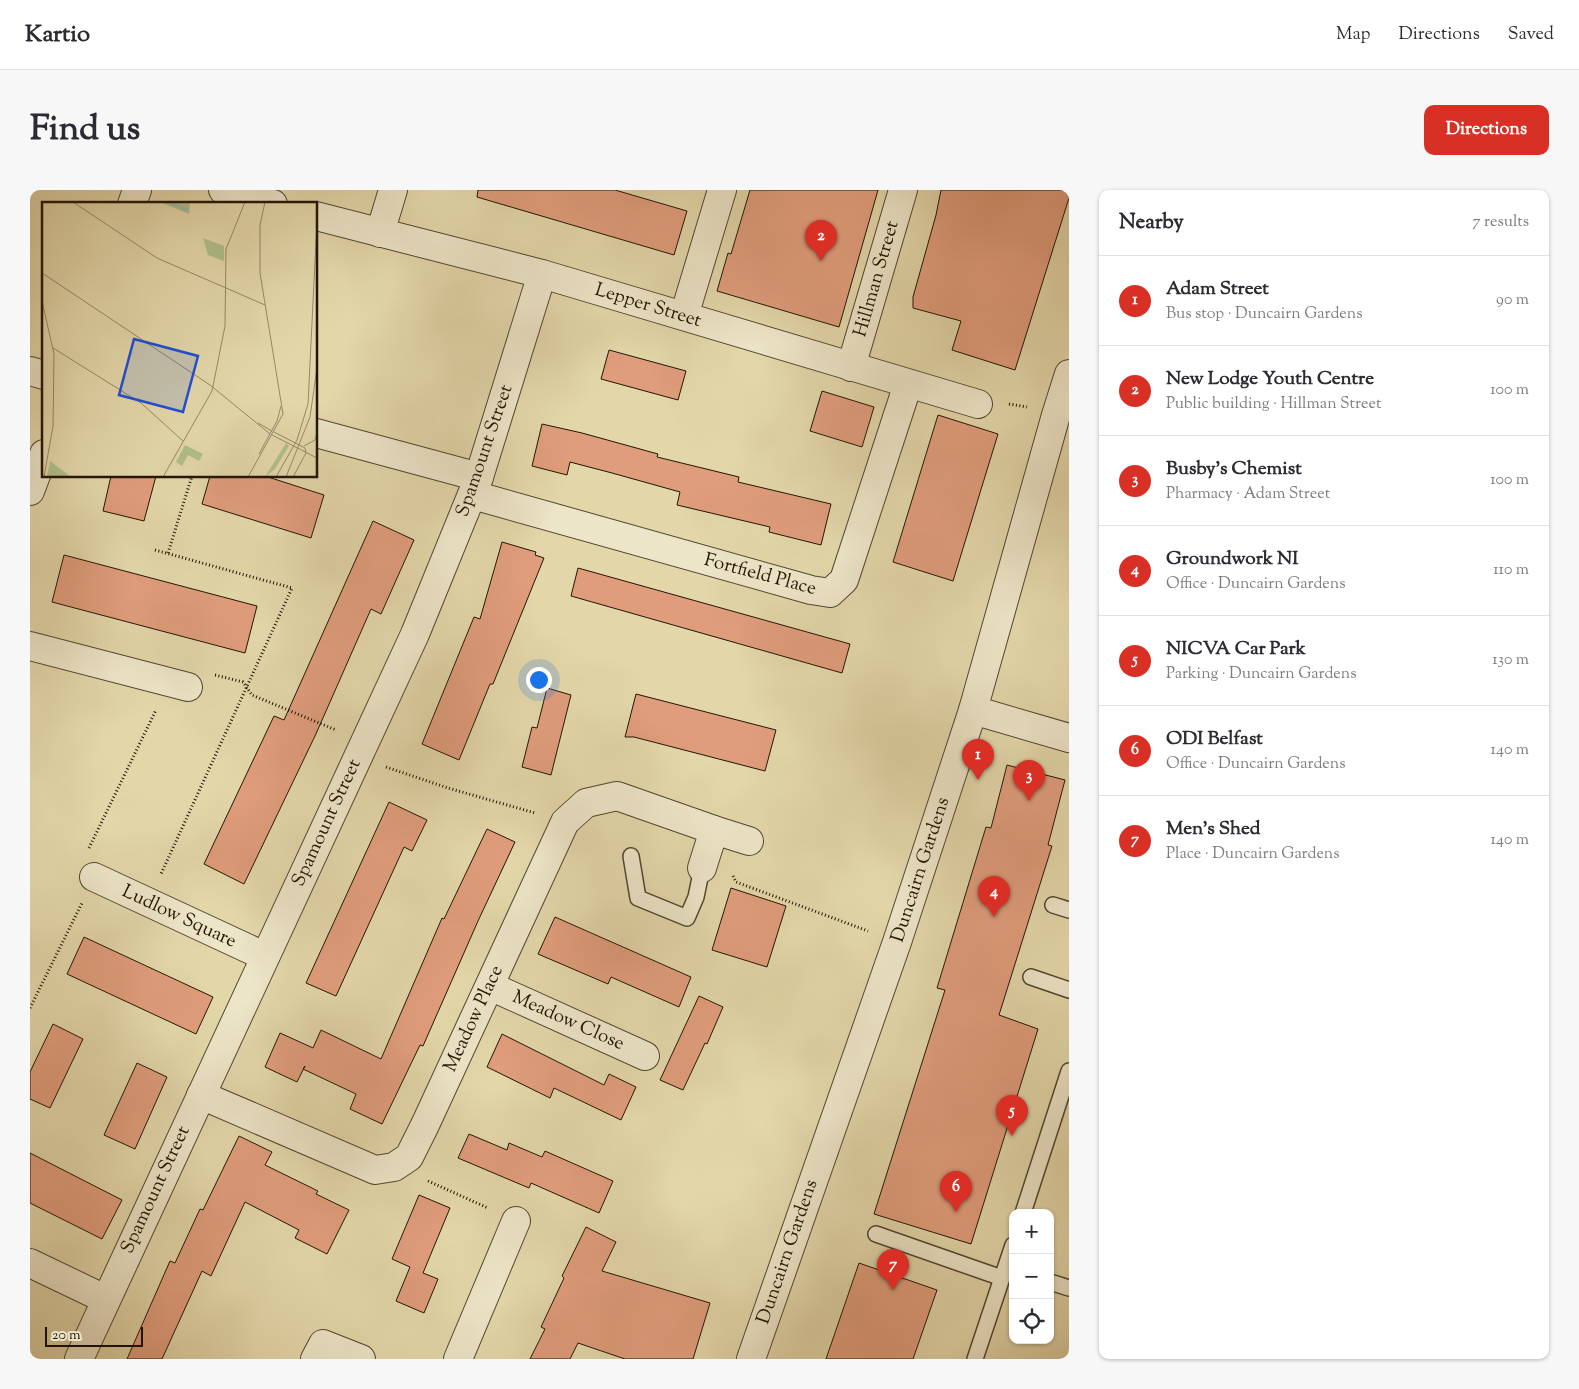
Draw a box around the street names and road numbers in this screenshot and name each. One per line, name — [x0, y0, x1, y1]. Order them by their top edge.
street label: Hillman Street — [848, 217, 907, 340]
street label: Lepper Street — [591, 277, 705, 335]
street label: Spamount Street — [450, 381, 520, 521]
street label: Fortfield Place — [701, 547, 819, 603]
street label: Spamount Street — [286, 754, 369, 891]
street label: Duncairn Gardens — [885, 794, 957, 946]
street label: Ludlow Square — [117, 879, 241, 955]
street label: Meadow Place — [437, 961, 511, 1077]
street label: Meadow Close — [508, 984, 629, 1058]
street label: Spamount Street — [115, 1121, 198, 1258]
street label: Duncairn Gardens — [751, 1176, 825, 1328]

